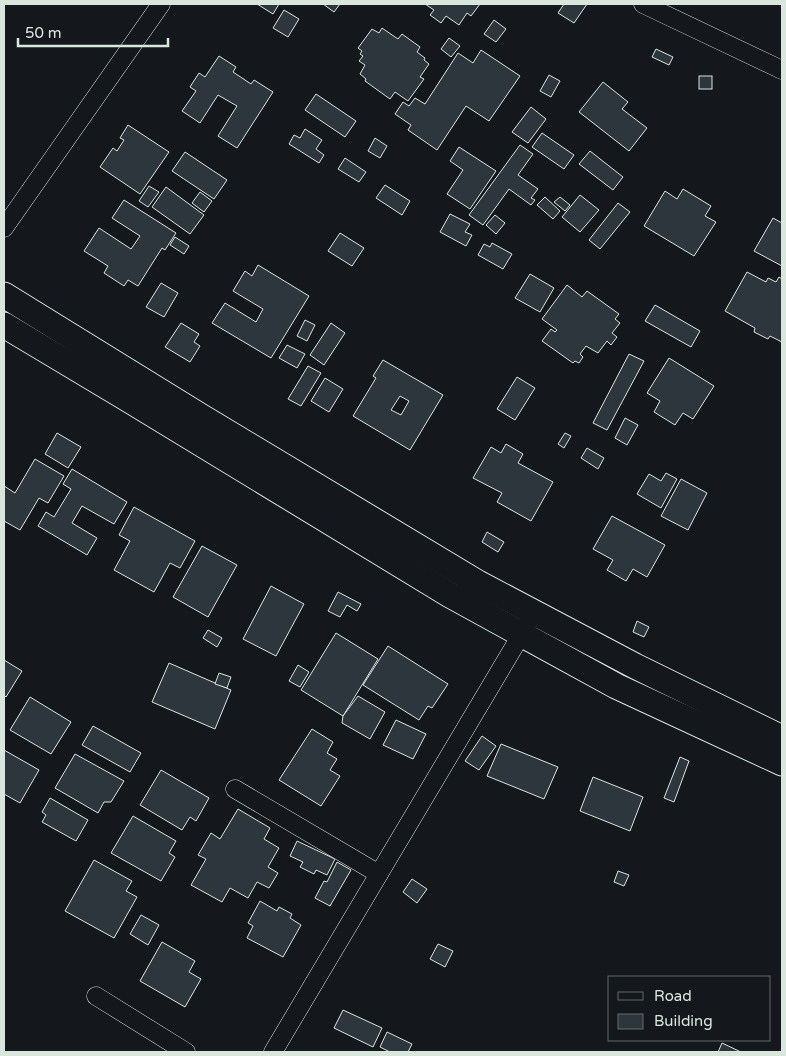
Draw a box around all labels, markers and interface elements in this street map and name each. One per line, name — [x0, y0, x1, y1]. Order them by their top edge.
scale bar — [18, 15, 168, 47]
text: 50 m — [25, 24, 62, 42]
legend — [608, 976, 771, 1041]
text: Road — [654, 987, 692, 1005]
text: Building — [654, 1012, 713, 1030]

